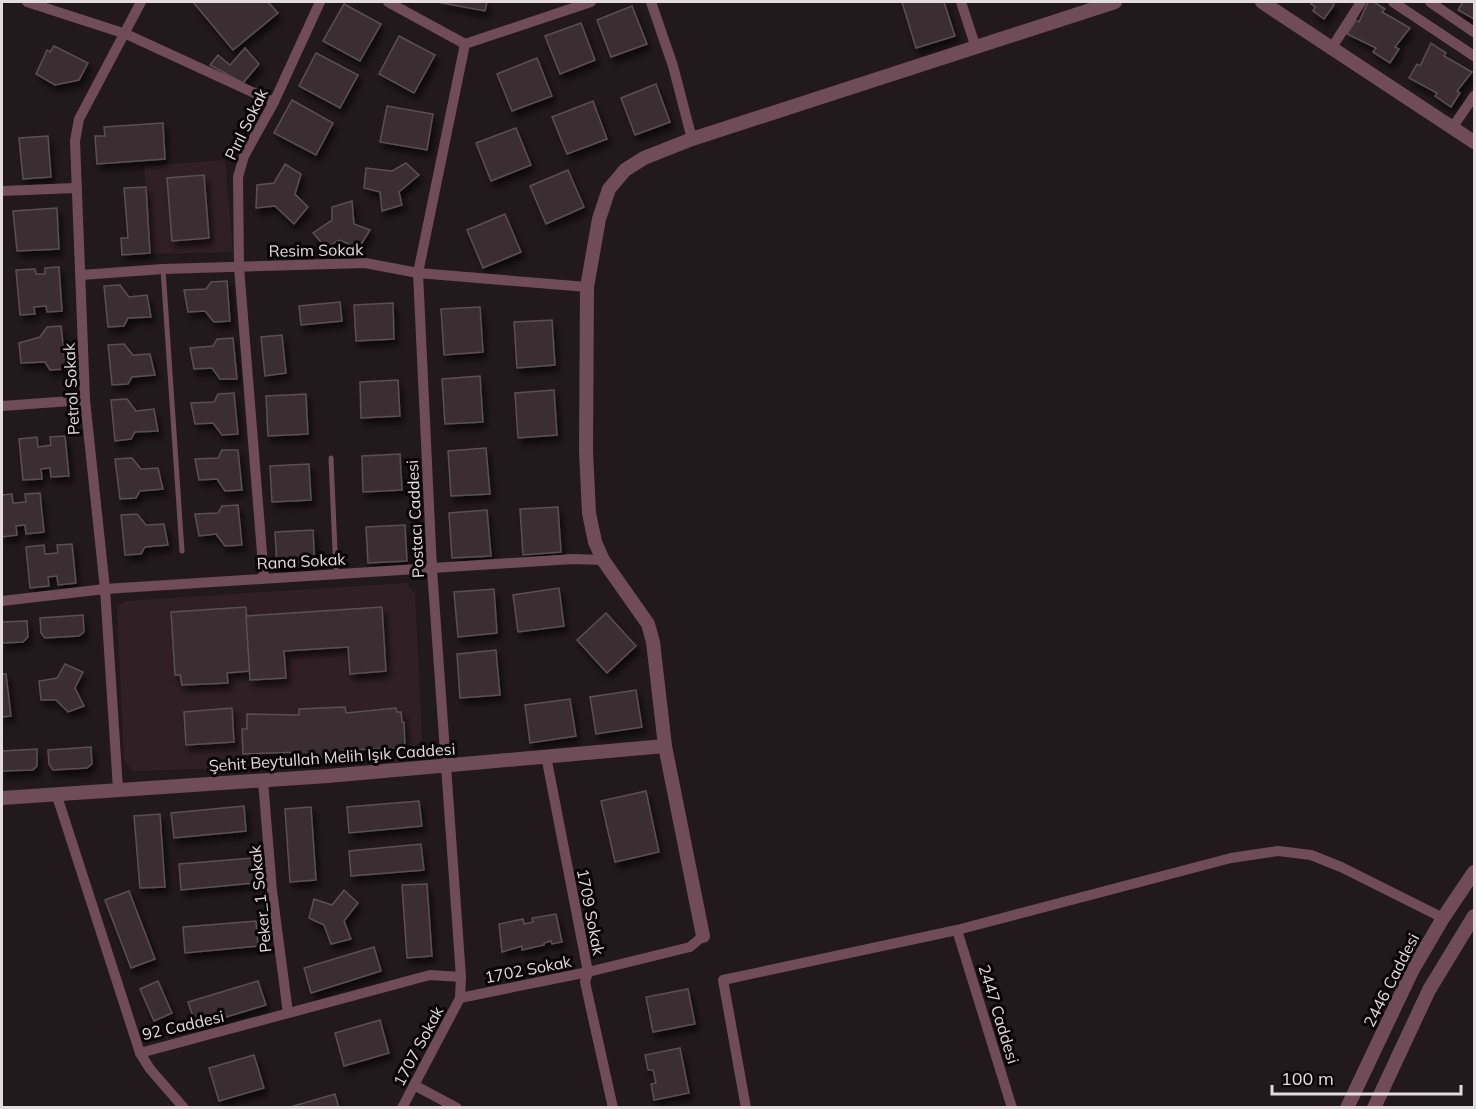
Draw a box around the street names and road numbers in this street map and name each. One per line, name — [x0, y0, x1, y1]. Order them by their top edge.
street label: Pırıl Sokak — [220, 84, 272, 163]
street label: Resim Sokak — [268, 239, 364, 261]
street label: Petrol Sokak — [59, 342, 83, 436]
street label: Postacı Caddesi — [402, 460, 428, 578]
street label: Rana Sokak — [256, 549, 347, 573]
street label: Şehit Beytullah Melih Işık Caddesi — [208, 738, 456, 776]
street label: Peker_1 Sokak — [244, 844, 276, 954]
street label: 1709 Sokak — [573, 867, 609, 958]
street label: 2446 Caddesi — [1359, 930, 1423, 1030]
street label: 1702 Sokak — [483, 951, 574, 987]
street label: 2447 Caddesi — [974, 962, 1024, 1066]
street label: 1707 Sokak — [389, 1002, 448, 1089]
street label: 92 Caddesi — [140, 1006, 226, 1044]

